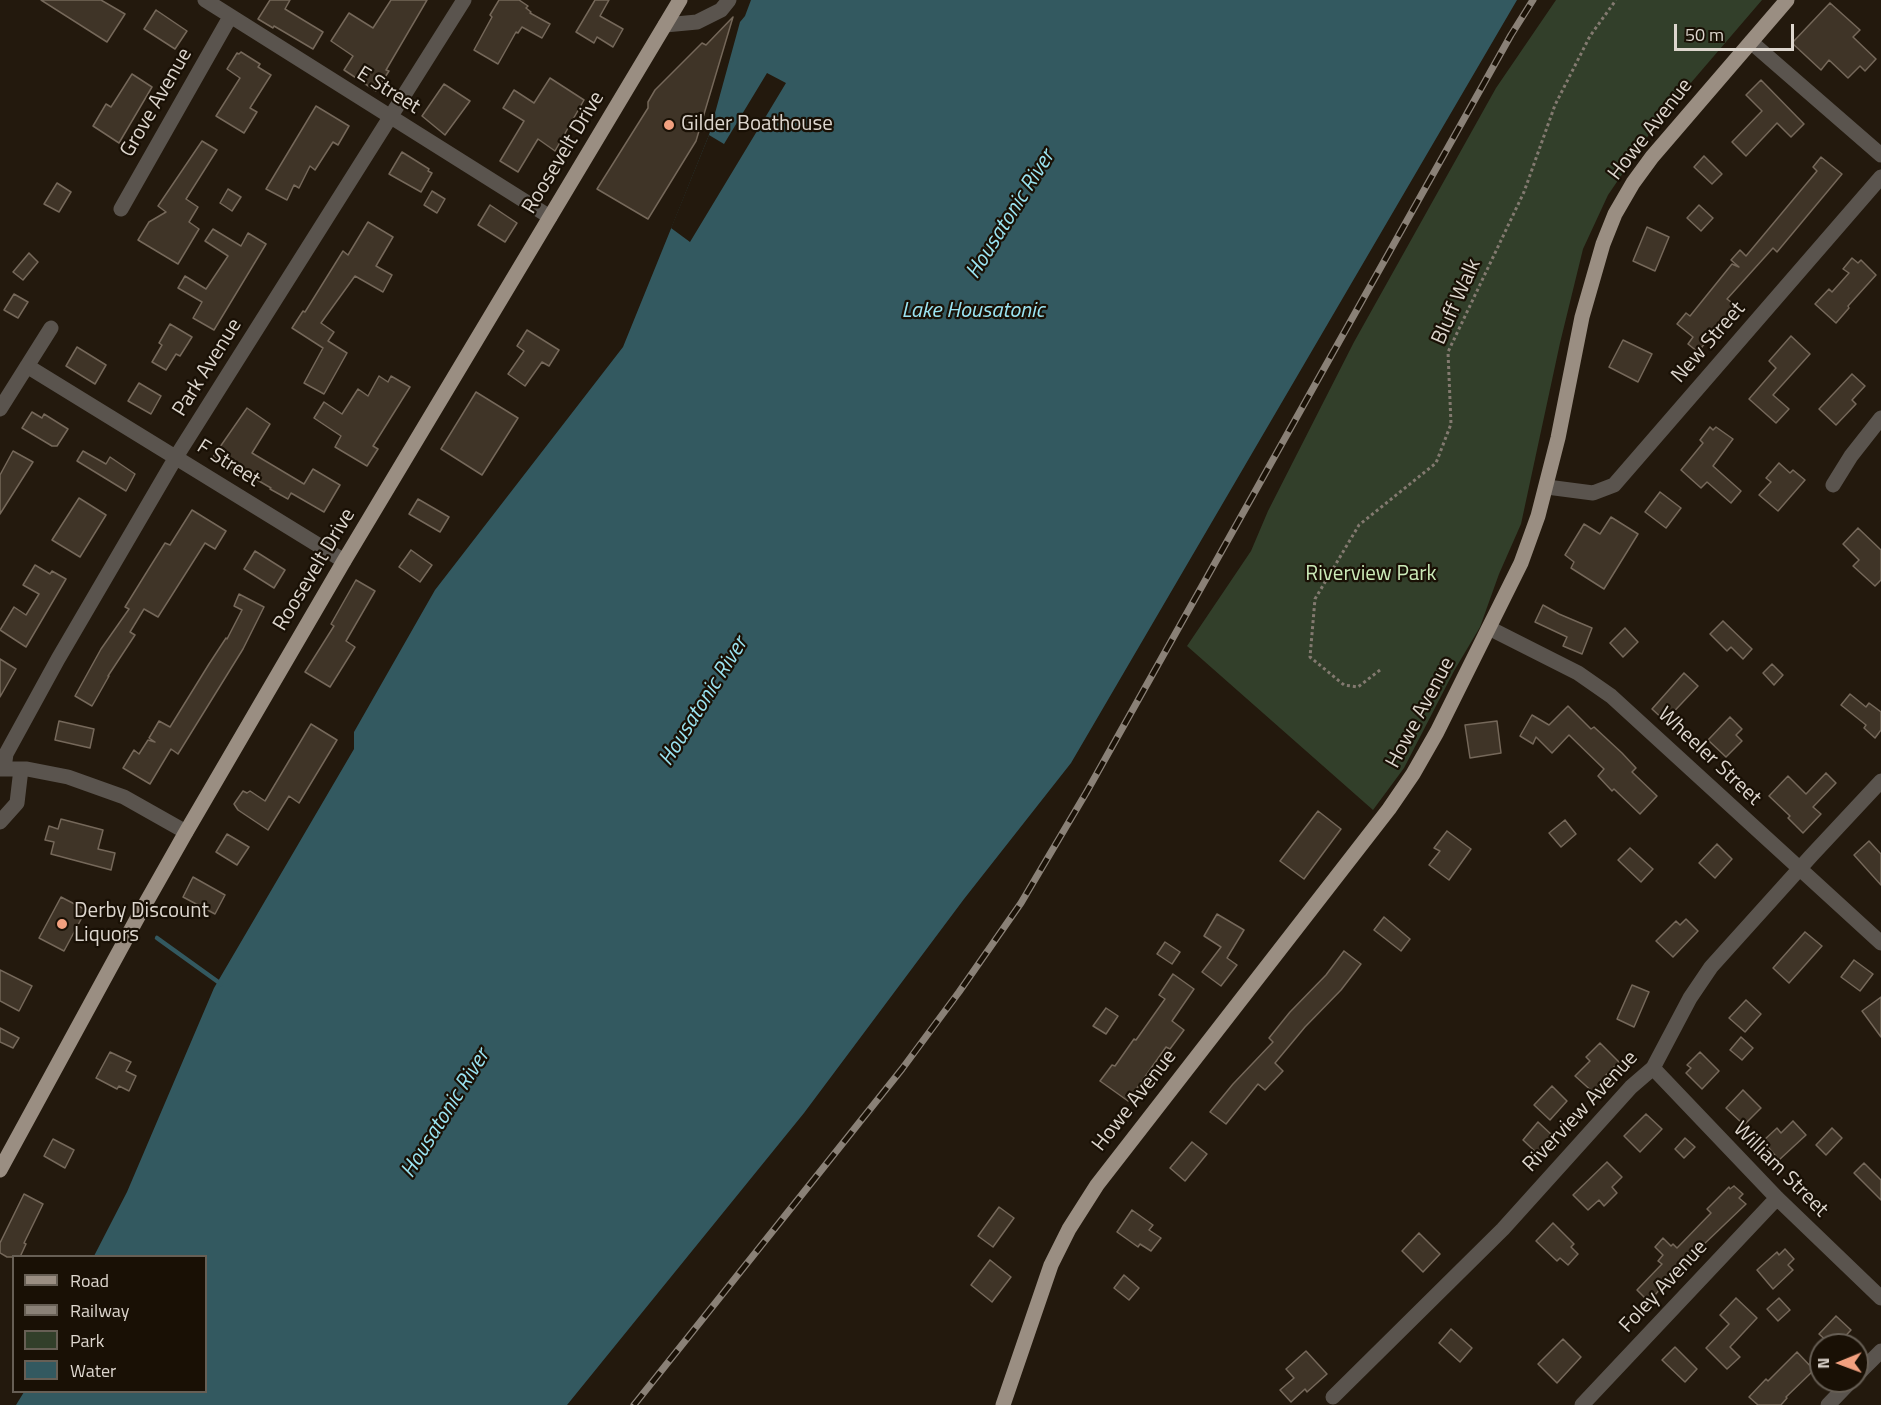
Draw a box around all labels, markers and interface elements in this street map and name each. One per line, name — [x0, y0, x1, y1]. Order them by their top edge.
scale bar — [1677, 12, 1797, 50]
text: 50 m — [1685, 21, 1724, 48]
street label: Grove Avenue — [116, 44, 198, 162]
street label: E Street — [351, 62, 425, 120]
street label: Howe Avenue — [1604, 74, 1698, 186]
street label: Roosevelt Drive — [518, 87, 610, 219]
place label: Gilder Boathouse — [681, 112, 833, 138]
marker: Gilder Boathouse — [662, 118, 676, 132]
water label: Housatonic River — [961, 146, 1061, 284]
street label: Bluff Walk — [1427, 255, 1487, 349]
street label: New Street — [1667, 297, 1751, 389]
water label: Lake Housatonic — [902, 299, 1044, 325]
street label: Park Avenue — [168, 314, 248, 422]
street label: F Street — [192, 435, 264, 493]
street label: Roosevelt Drive — [269, 504, 361, 636]
park label: Riverview Park — [1305, 562, 1437, 588]
water label: Housatonic River — [654, 633, 754, 771]
street label: Howe Avenue — [1381, 653, 1461, 773]
street label: Wheeler Street — [1652, 703, 1766, 811]
place label: Derby Discount Liquors — [74, 899, 209, 949]
marker: Derby Discount Liquors — [55, 917, 69, 931]
water label: Housatonic River — [396, 1045, 496, 1183]
street label: Howe Avenue — [1088, 1045, 1182, 1157]
street label: Riverview Avenue — [1518, 1046, 1644, 1178]
street label: William Street — [1727, 1117, 1833, 1223]
street label: Foley Avenue — [1615, 1235, 1713, 1339]
legend — [12, 1255, 207, 1393]
text: Road — [70, 1267, 109, 1294]
text: Railway — [70, 1297, 129, 1324]
text: Park — [70, 1327, 104, 1354]
north arrow — [1809, 1333, 1869, 1393]
text: Water — [70, 1357, 116, 1384]
text: N — [1811, 1358, 1835, 1369]

